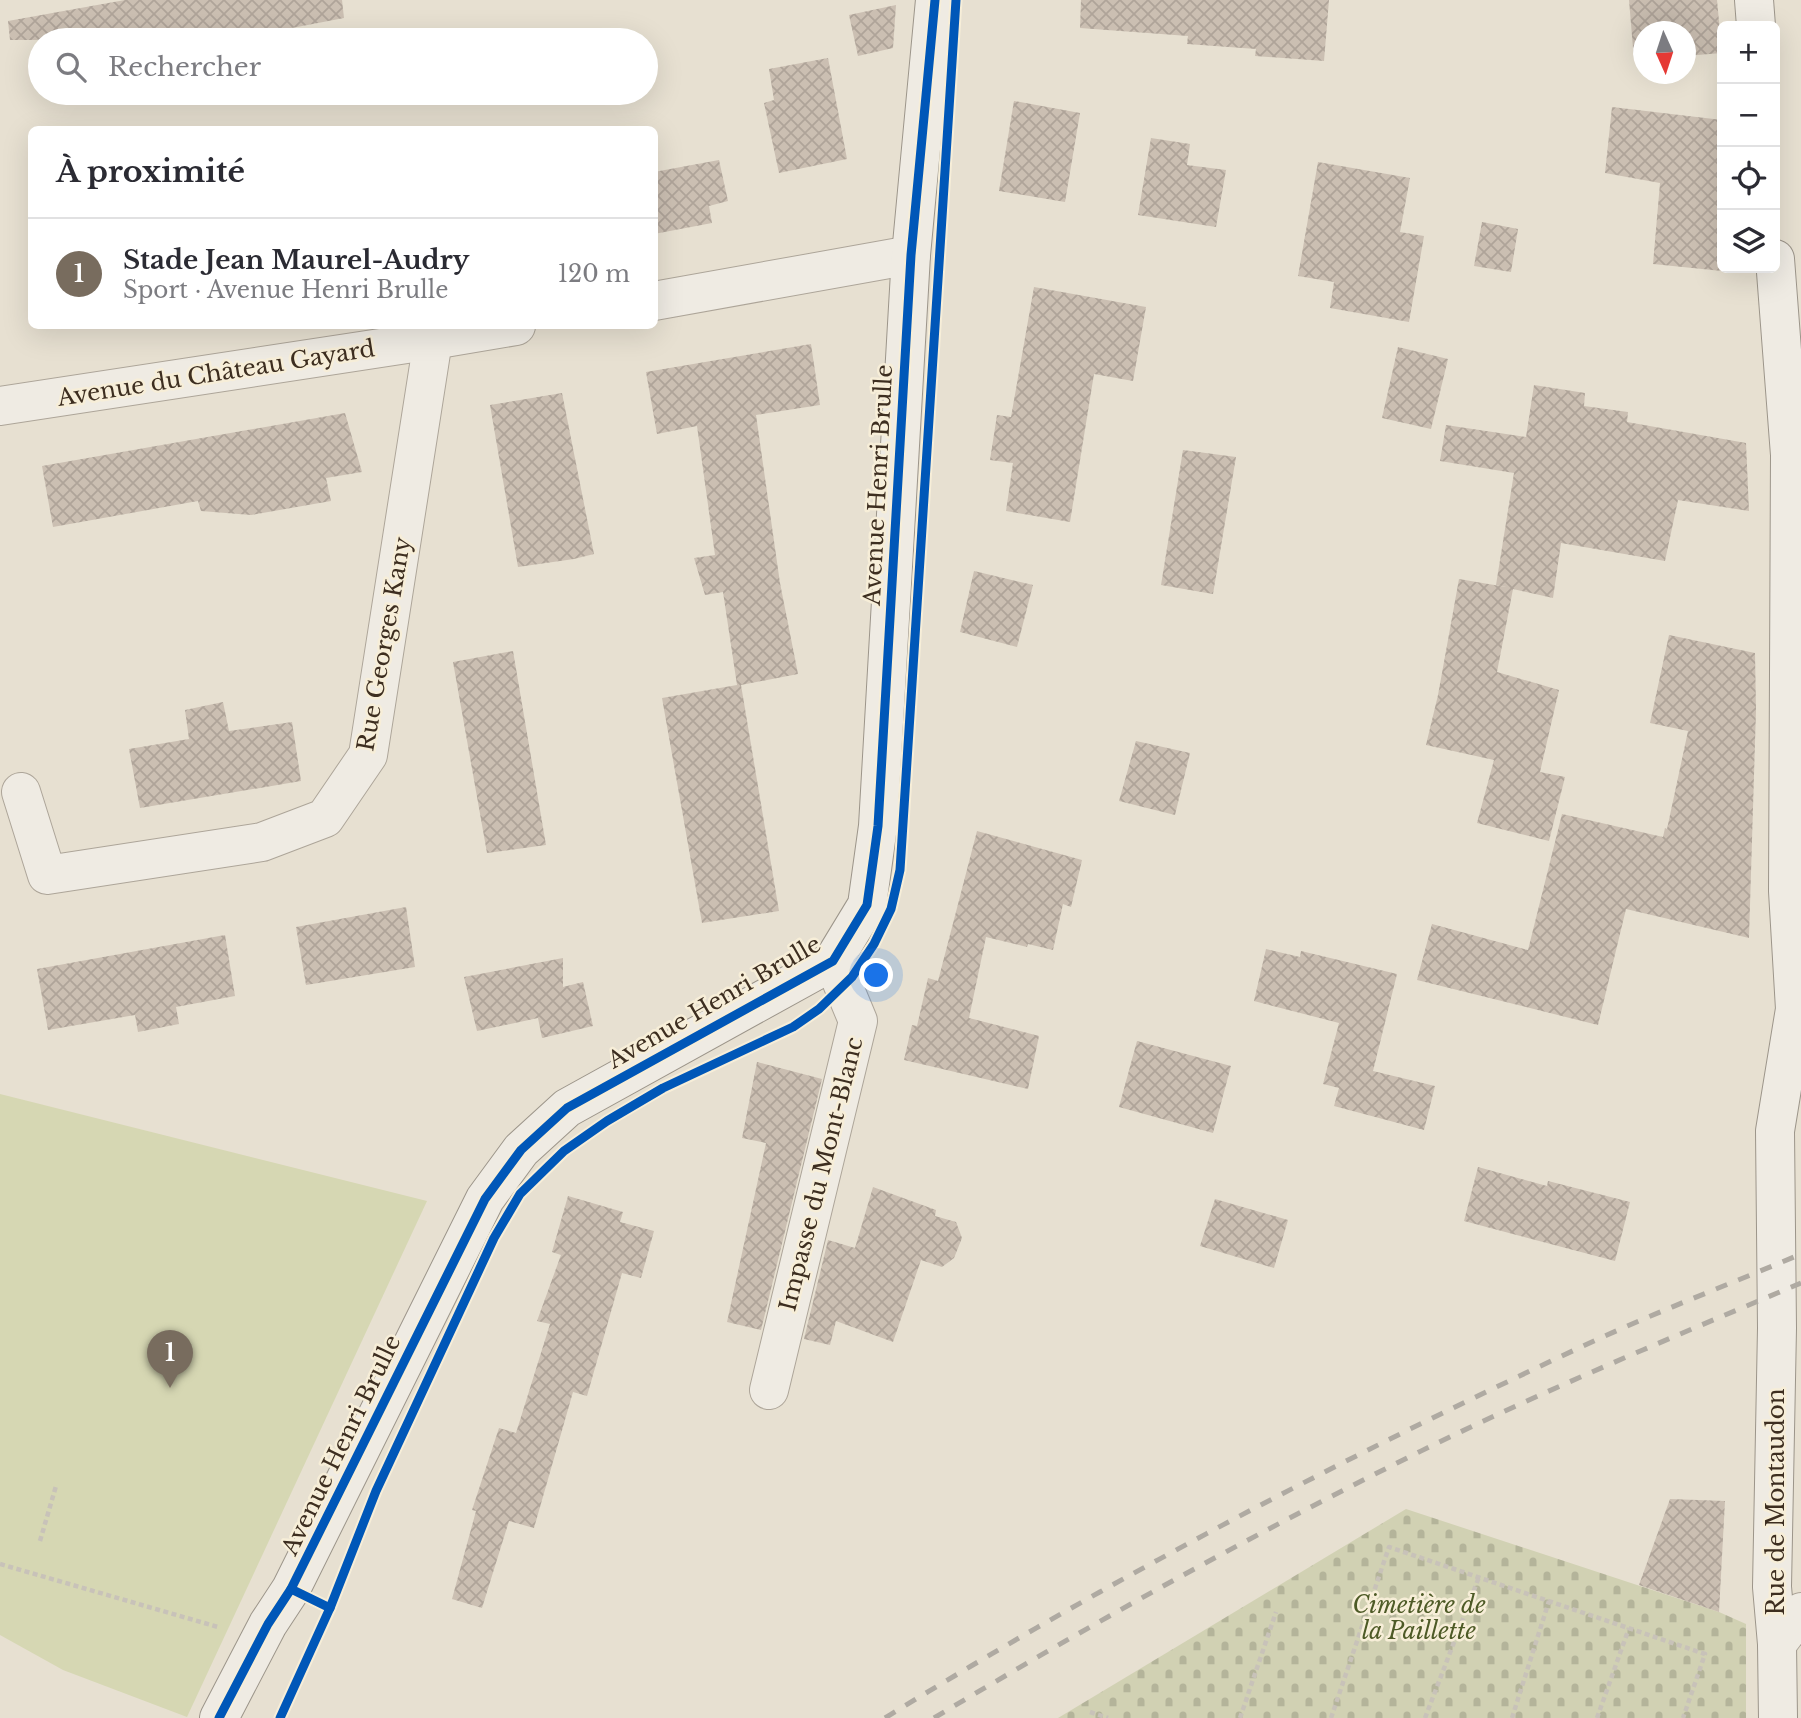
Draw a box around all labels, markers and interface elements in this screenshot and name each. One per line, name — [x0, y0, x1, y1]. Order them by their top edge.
north arrow — [1633, 21, 1696, 84]
map controls — [1717, 21, 1780, 273]
button: + — [1717, 21, 1780, 84]
search box — [28, 28, 658, 105]
icon: search — [52, 48, 90, 86]
text: Rechercher — [108, 51, 261, 83]
button: − — [1717, 84, 1780, 147]
button: locate — [1717, 147, 1780, 210]
text: À proximité — [56, 153, 245, 190]
button: layers — [1717, 210, 1780, 273]
text: Stade Jean Maurel-Audry — [123, 244, 469, 276]
text: 1 — [74, 260, 84, 288]
text: 120 m — [558, 260, 630, 288]
text: Sport · Avenue Henri Brulle — [123, 276, 448, 304]
street label: Avenue du Château Gayard — [54, 334, 377, 412]
street label: Avenue Henri Brulle — [858, 364, 898, 607]
street label: Rue Georges Kany — [351, 534, 417, 753]
street label: Avenue Henri Brulle — [602, 930, 826, 1075]
your location — [859, 958, 893, 992]
street label: Impasse du Mont-Blanc — [773, 1034, 869, 1314]
pin: 1 — [147, 1330, 193, 1388]
street label: Avenue Henri Brulle — [275, 1330, 407, 1561]
street label: Rue de Montaudon — [1762, 1388, 1790, 1616]
park label: Cimetière de la Paillette — [1352, 1591, 1486, 1645]

